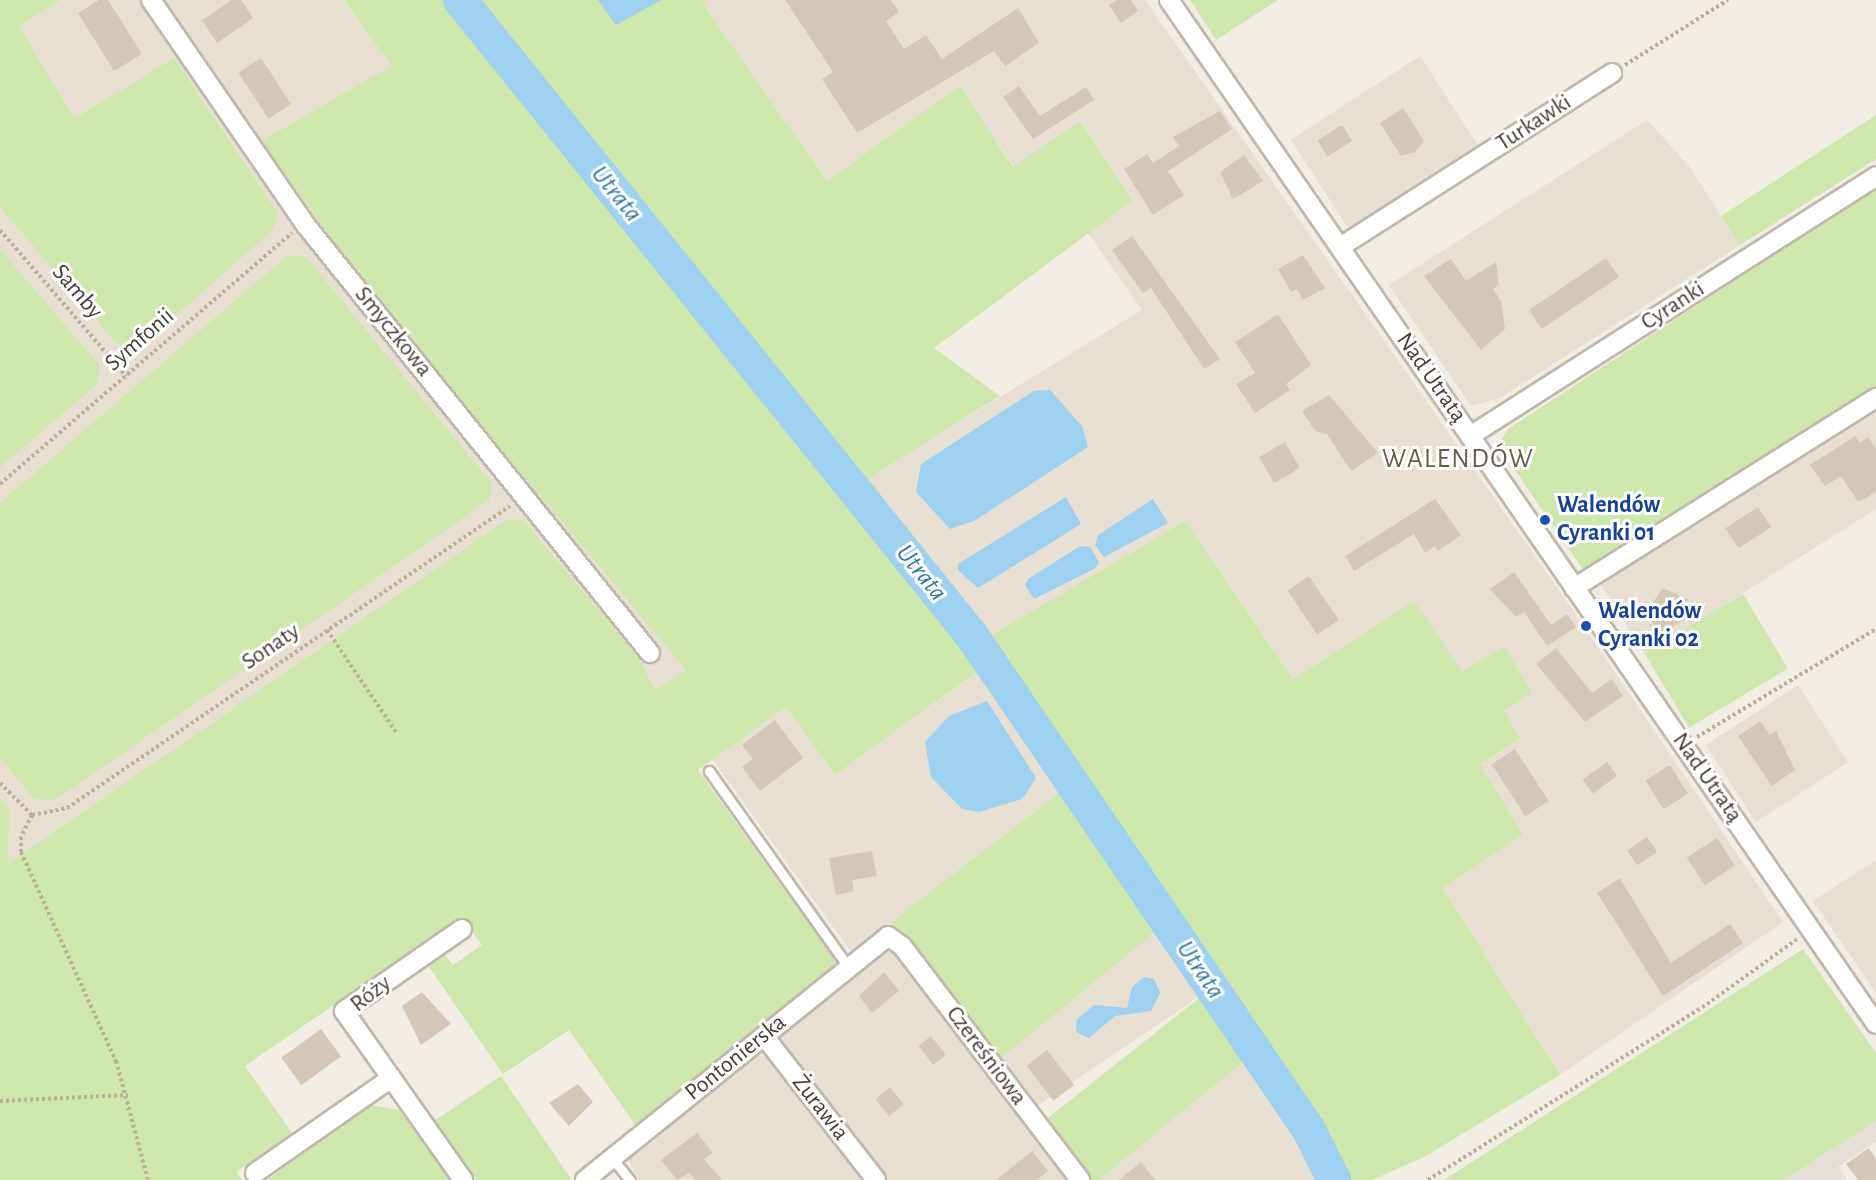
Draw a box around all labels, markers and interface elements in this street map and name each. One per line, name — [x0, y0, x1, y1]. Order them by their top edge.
street label: Turkawki — [1491, 88, 1577, 158]
water label: Utrata — [584, 159, 648, 229]
street label: Samby — [45, 259, 109, 325]
street label: Cyranki — [1636, 275, 1710, 337]
street label: Smyczkowa — [348, 281, 438, 383]
street label: Symfonii — [99, 302, 181, 378]
street label: Nad Utratą — [1390, 327, 1472, 429]
district label: WALENDÓW — [1382, 443, 1534, 475]
place label: Walendów Cyranki 01 — [1557, 492, 1660, 548]
marker: Walendów Cyranki 01 — [1538, 513, 1552, 527]
water label: Utrata — [889, 538, 953, 608]
place label: Walendów Cyranki 02 — [1598, 598, 1701, 654]
street label: Sonaty — [237, 617, 305, 677]
marker: Walendów Cyranki 02 — [1579, 619, 1593, 633]
street label: Nad Utratą — [1666, 727, 1748, 829]
water label: Utrata — [1169, 935, 1231, 1005]
street label: Róży — [345, 969, 397, 1019]
street label: Czereśniowa — [939, 1001, 1033, 1111]
street label: Pontonierska — [680, 1009, 792, 1107]
street label: Żurawia — [785, 1069, 855, 1147]

